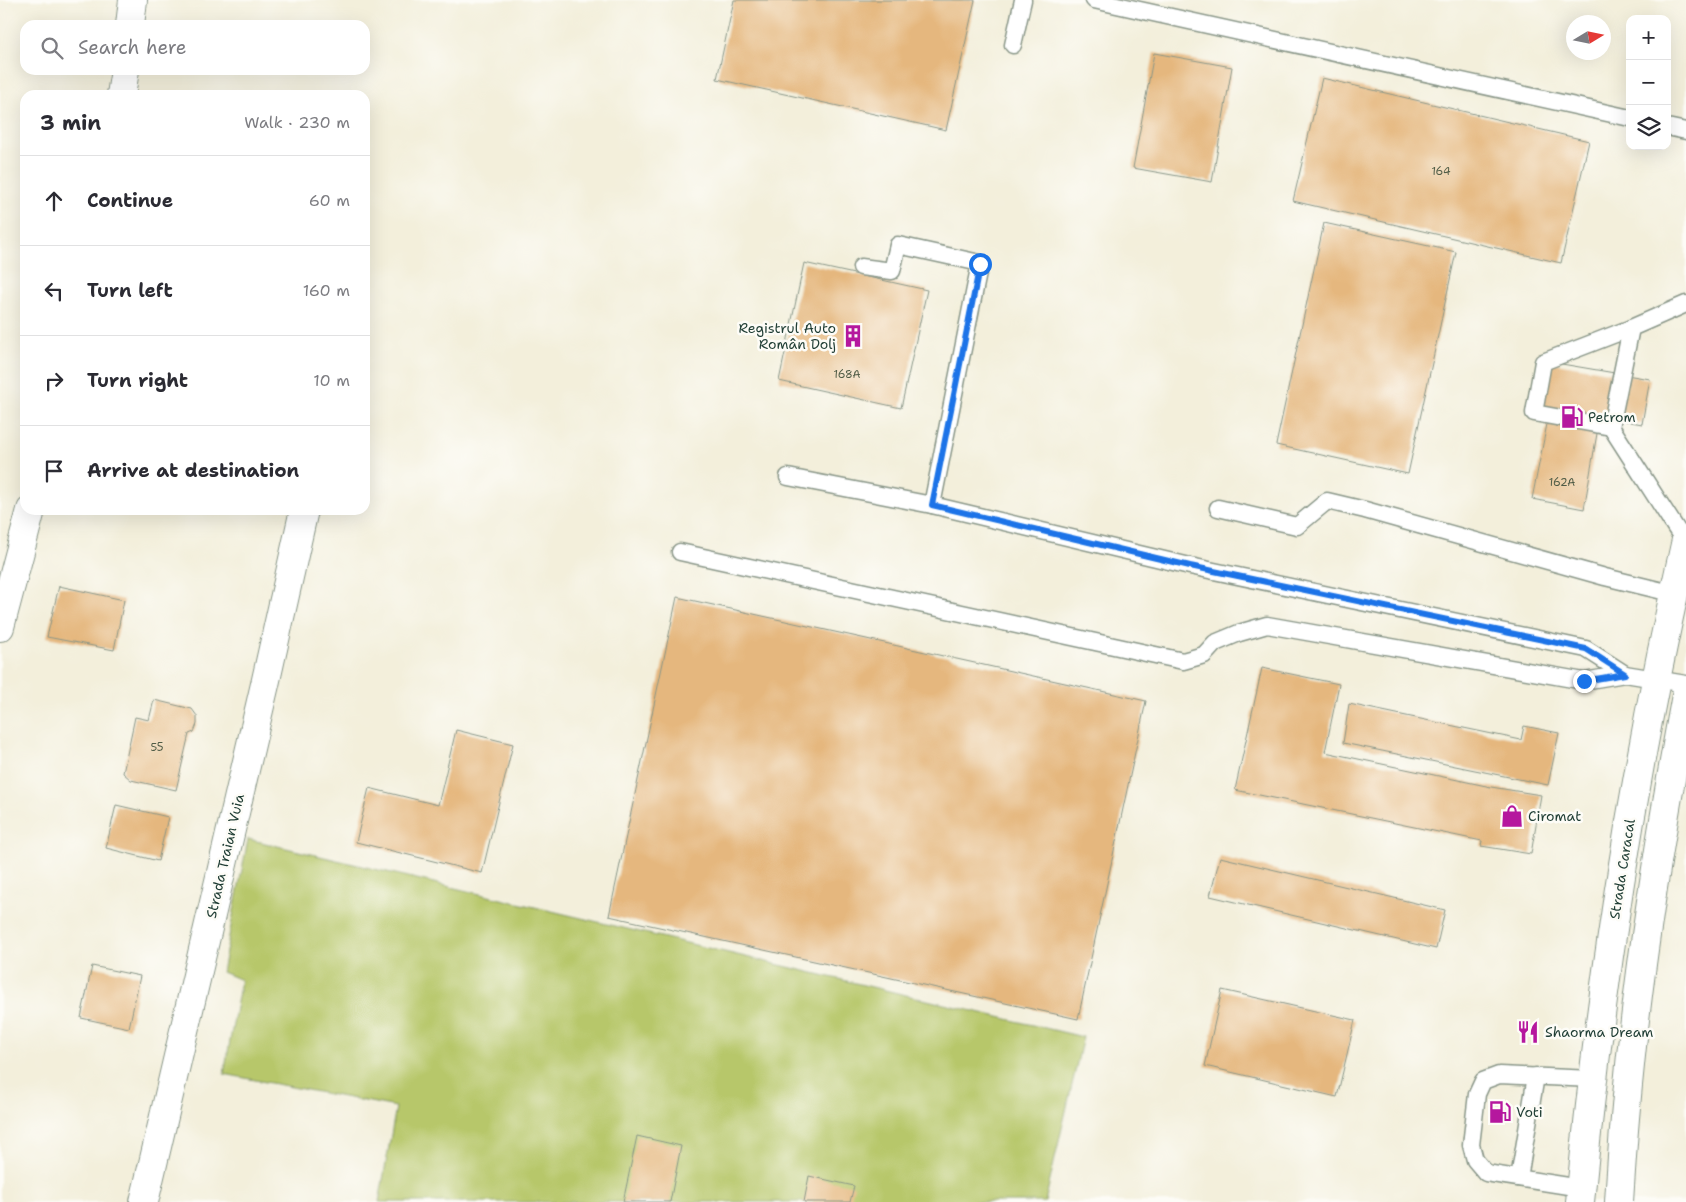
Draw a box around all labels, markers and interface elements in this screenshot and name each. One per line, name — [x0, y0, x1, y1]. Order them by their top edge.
north arrow — [1566, 15, 1611, 60]
map controls — [1626, 15, 1671, 150]
button: + — [1626, 15, 1671, 60]
search box — [20, 20, 370, 75]
icon: search — [38, 34, 66, 62]
text: Search here — [78, 35, 187, 60]
button: − — [1626, 60, 1671, 105]
button: layers — [1626, 105, 1671, 150]
text: 3 min — [40, 109, 101, 137]
text: Walk · 230 m — [244, 112, 350, 133]
house number: 164 — [1431, 164, 1451, 179]
icon: ahead — [40, 187, 68, 215]
text: Continue — [87, 188, 173, 213]
text: 60 m — [309, 190, 350, 211]
route start — [969, 253, 992, 276]
icon: left — [40, 277, 68, 305]
text: Turn left — [87, 278, 173, 303]
text: 160 m — [303, 280, 350, 301]
place label: Registrul Auto Român Dolj — [739, 319, 836, 353]
building icon: Registrul Auto Român Dolj — [840, 323, 866, 349]
icon: right — [40, 367, 68, 395]
house number: 168A — [833, 367, 861, 382]
text: Turn right — [87, 368, 188, 393]
text: 10 m — [313, 370, 350, 391]
fuel station icon: Petrom — [1559, 404, 1585, 430]
place label: Petrom — [1588, 408, 1636, 426]
icon: arrive — [40, 457, 68, 485]
text: Arrive at destination — [87, 458, 299, 483]
house number: 162A — [1549, 475, 1575, 490]
route end — [1573, 670, 1596, 693]
house number: 55 — [150, 740, 164, 755]
street label: Strada Traian Vuia — [202, 792, 248, 920]
shop icon: Ciromat — [1499, 803, 1525, 829]
place label: Ciromat — [1528, 807, 1581, 825]
street label: Strada Caracal — [1605, 817, 1639, 920]
restaurant icon: Shaorma Dream — [1515, 1019, 1541, 1045]
place label: Shaorma Dream — [1545, 1023, 1653, 1041]
fuel station icon: Voti — [1487, 1099, 1513, 1125]
place label: Voti — [1516, 1103, 1543, 1121]

